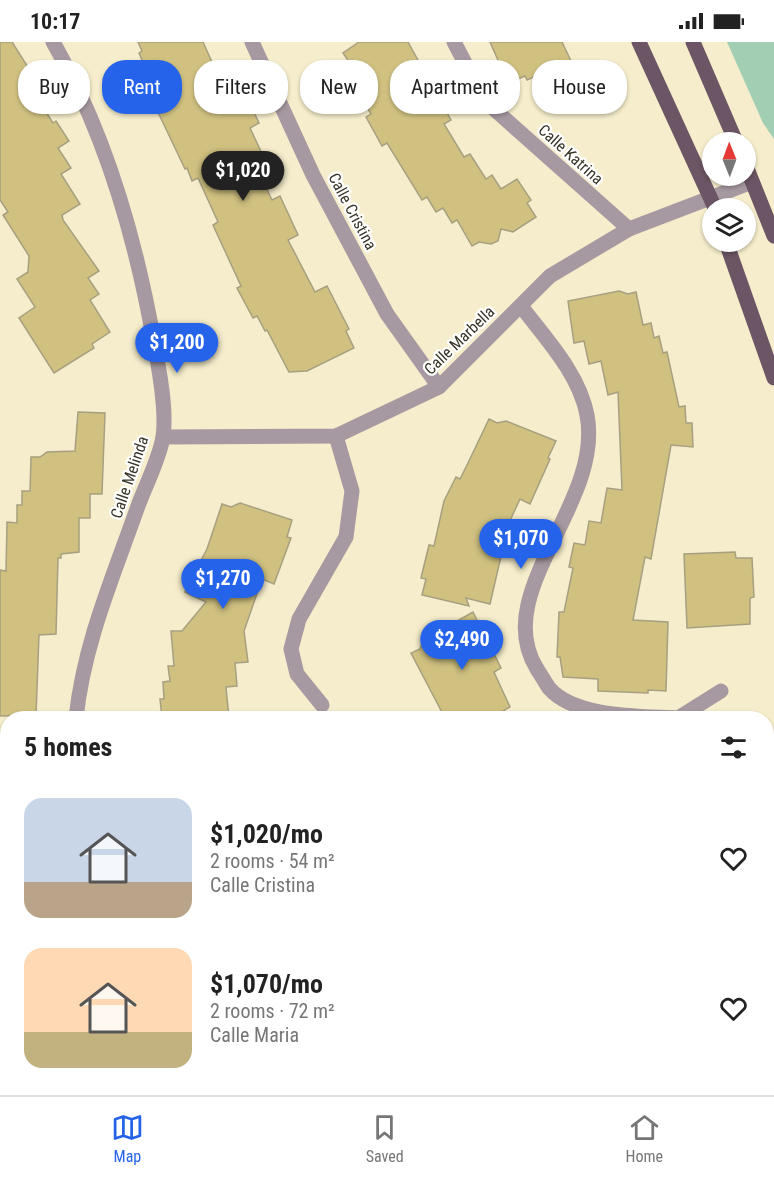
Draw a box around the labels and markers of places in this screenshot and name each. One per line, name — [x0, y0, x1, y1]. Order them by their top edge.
pin: $1,020 — [194, 151, 292, 202]
pin: $1,200 — [128, 323, 226, 374]
pin: $1,070 — [472, 519, 570, 570]
pin: $1,270 — [174, 559, 272, 610]
pin: $2,490 — [413, 620, 511, 671]

